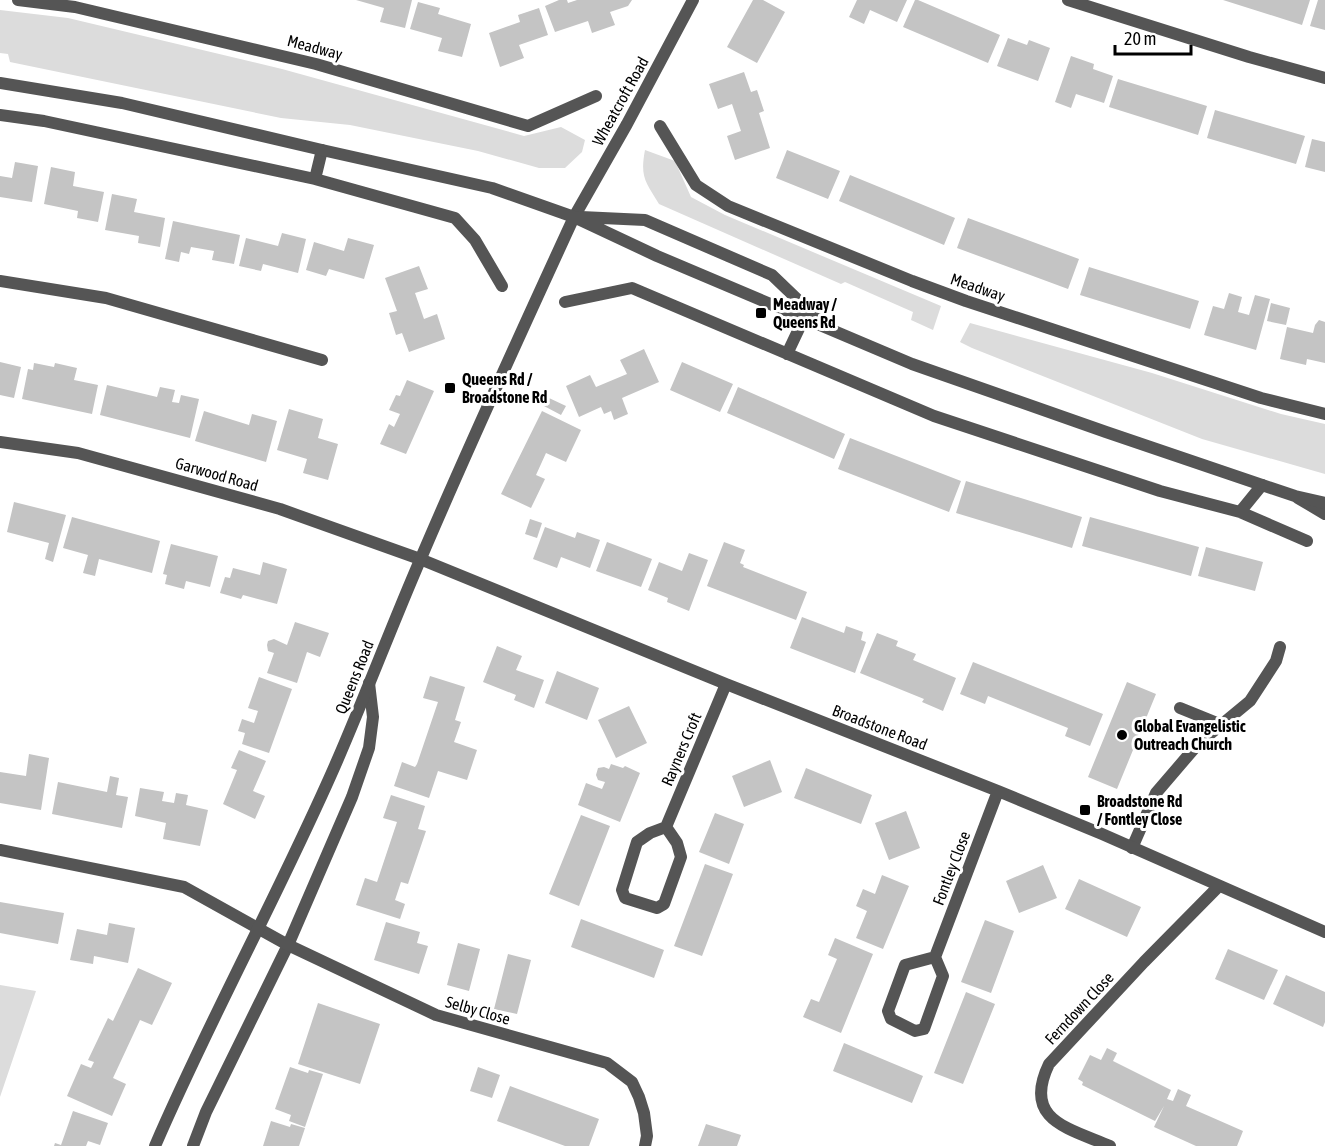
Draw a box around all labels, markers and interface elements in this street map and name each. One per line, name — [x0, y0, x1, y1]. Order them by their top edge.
scale bar — [1115, 18, 1192, 56]
text: 20 m — [1124, 28, 1156, 49]
street label: Meadway — [285, 31, 345, 64]
street label: Wheatcroft Road — [588, 54, 652, 148]
street label: Meadway — [948, 269, 1008, 306]
place label: Meadway / Queens Rd — [773, 295, 838, 331]
marker: Meadway / Queens Rd — [754, 306, 768, 320]
place label: Queens Rd / Broadstone Rd — [462, 370, 548, 406]
marker: Queens Rd / Broadstone Rd — [443, 381, 457, 395]
street label: Garwood Road — [173, 454, 261, 494]
street label: Queens Road — [331, 638, 377, 716]
street label: Broadstone Road — [830, 701, 930, 753]
street label: Rayners Croft — [657, 709, 706, 789]
place label: Global Evangelistic Outreach Church — [1134, 717, 1246, 753]
marker: Global Evangelistic Outreach Church — [1115, 728, 1129, 742]
place label: Broadstone Rd / Fontley Close — [1097, 792, 1183, 828]
marker: Broadstone Rd / Fontley Close — [1078, 803, 1092, 817]
street label: Fontley Close — [929, 829, 974, 908]
street label: Ferndown Close — [1041, 968, 1117, 1048]
street label: Selby Close — [443, 992, 512, 1029]

